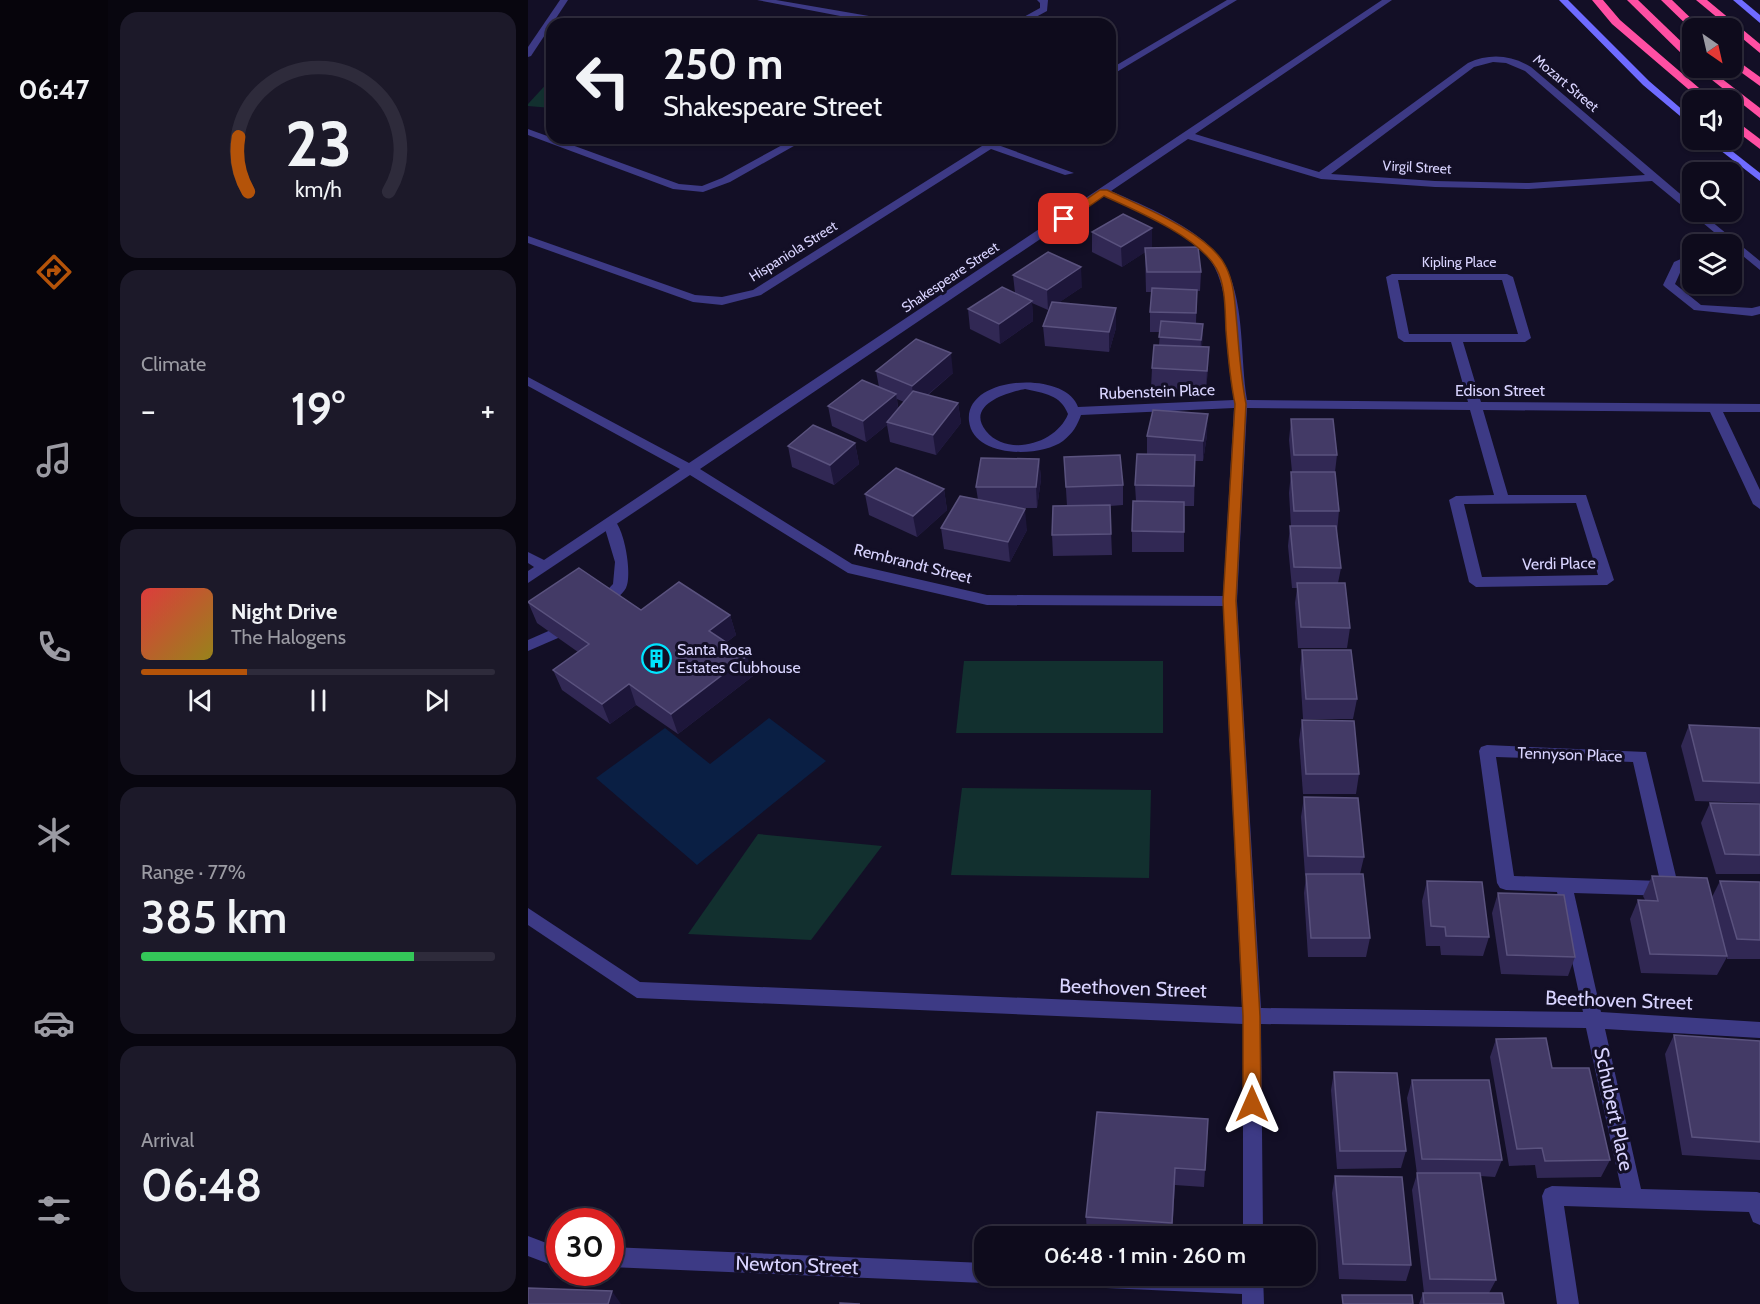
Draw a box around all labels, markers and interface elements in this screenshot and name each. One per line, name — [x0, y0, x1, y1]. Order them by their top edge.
north arrow — [1682, 18, 1742, 78]
map controls — [1682, 18, 1742, 294]
text: 250 m — [663, 38, 783, 90]
icon: left — [564, 42, 642, 120]
street label: Mozart Street — [1529, 50, 1603, 116]
text: 06:47 — [19, 73, 89, 106]
text: Shakespeare Street — [663, 90, 882, 123]
button: sound — [1682, 90, 1742, 150]
text: 23 — [285, 106, 351, 182]
street label: Virgil Street — [1382, 156, 1452, 178]
button: search — [1682, 162, 1742, 222]
text: km/h — [295, 177, 341, 203]
pin — [1038, 193, 1089, 244]
icon: arrive — [1047, 202, 1080, 235]
street label: Hispaniola Street — [746, 217, 841, 285]
button: layers — [1682, 234, 1742, 294]
street label: Shakespeare Street — [898, 238, 1002, 316]
icon: directions — [33, 251, 75, 293]
street label: Kipling Place — [1422, 253, 1496, 271]
text: Climate — [141, 352, 206, 376]
street label: Rubenstein Place — [1099, 380, 1215, 403]
street label: Edison Street — [1455, 381, 1546, 400]
text: 19° — [291, 382, 345, 436]
text: − — [141, 390, 156, 430]
text: + — [480, 390, 495, 430]
icon: music — [33, 439, 75, 481]
street label: Rembrandt Street — [852, 540, 974, 587]
street label: Verdi Place — [1522, 553, 1596, 574]
text: Night Drive — [231, 598, 337, 625]
text: The Halogens — [231, 625, 346, 649]
icon: phone — [33, 626, 75, 668]
place label: Santa Rosa Estates Clubhouse — [677, 640, 801, 677]
building icon: Santa Rosa Estates Clubhouse — [640, 642, 672, 674]
icon: previous — [184, 684, 217, 717]
icon: pause — [302, 684, 335, 717]
icon: next — [420, 684, 453, 717]
street label: Tennyson Place — [1517, 743, 1623, 766]
icon: climate — [33, 814, 75, 856]
text: Range · 77% — [141, 860, 246, 884]
text: 385 km — [141, 890, 287, 944]
street label: Beethoven Street — [1059, 973, 1208, 1003]
street label: Beethoven Street — [1545, 985, 1694, 1015]
icon: car — [33, 1002, 75, 1044]
street label: Schubert Place — [1589, 1045, 1639, 1173]
position arrow — [1220, 1072, 1284, 1136]
text: Arrival — [141, 1128, 194, 1152]
text: 06:48 — [141, 1158, 262, 1212]
icon: filters — [33, 1189, 75, 1231]
speed limit sign: 30 — [546, 1208, 624, 1286]
text: 06:48 · 1 min · 260 m — [1044, 1242, 1246, 1269]
street label: Newton Street — [735, 1251, 859, 1279]

